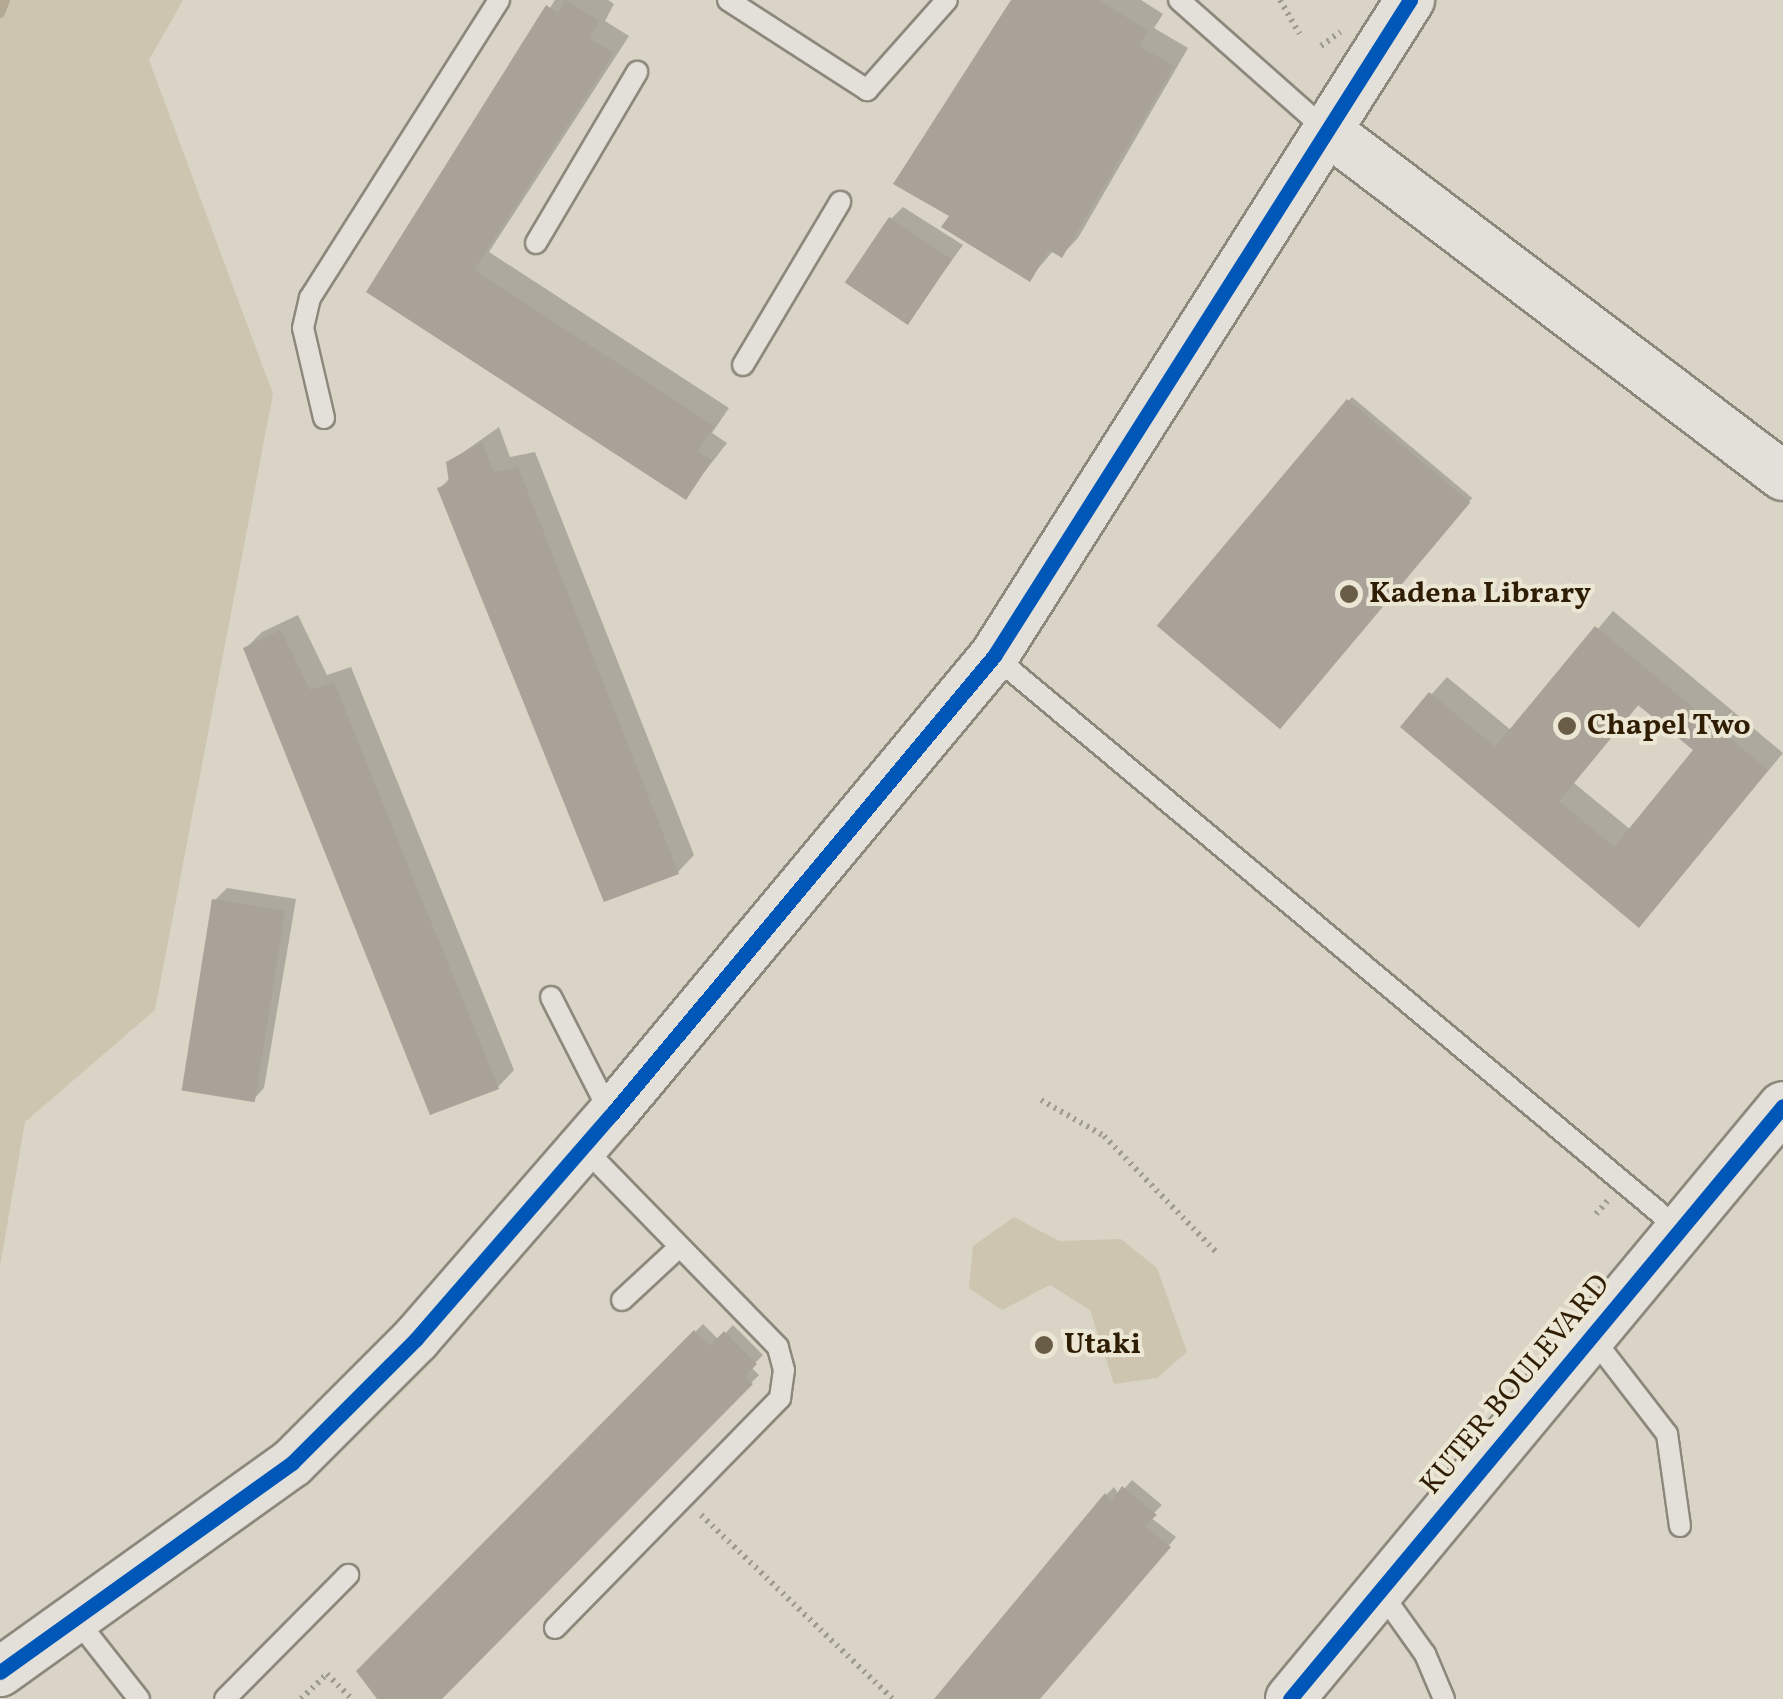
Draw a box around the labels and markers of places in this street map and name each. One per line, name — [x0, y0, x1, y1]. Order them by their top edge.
place label: Kadena Library — [1369, 576, 1591, 612]
marker: Kadena Library — [1338, 583, 1360, 605]
place label: Chapel Two — [1587, 708, 1751, 744]
marker: Chapel Two — [1556, 715, 1578, 737]
place label: Utaki — [1064, 1327, 1141, 1363]
marker: Utaki — [1033, 1334, 1055, 1356]

